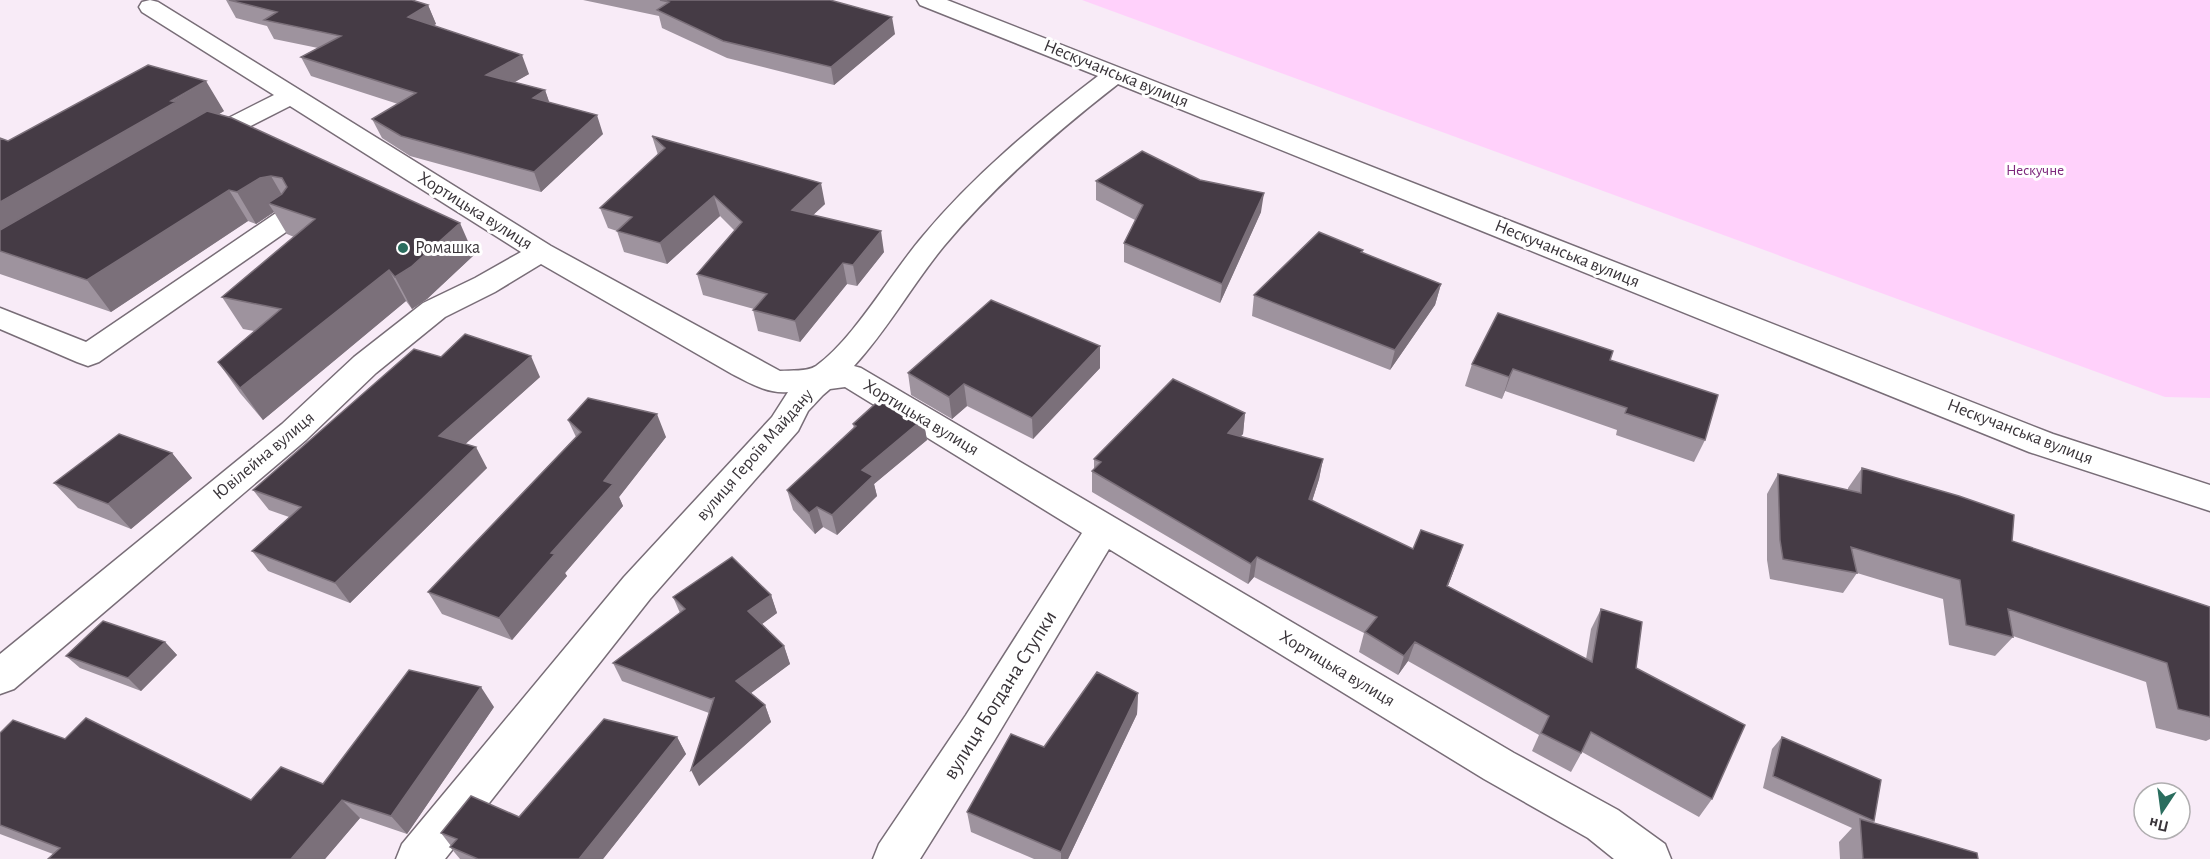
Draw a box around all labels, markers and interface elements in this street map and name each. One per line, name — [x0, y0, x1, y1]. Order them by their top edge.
street label: Нескучанська вулиця — [1041, 37, 1191, 111]
park label: Нескучне — [2006, 163, 2064, 178]
street label: Хортицька вулиця — [415, 169, 535, 253]
street label: Нескучанська вулиця — [1492, 217, 1642, 291]
place label: Ромашка — [415, 239, 480, 257]
marker: Ромашка — [396, 241, 410, 255]
street label: Хортицька вулиця — [860, 377, 982, 459]
street label: вулиця Героїв Майдану — [693, 385, 817, 524]
street label: Нескучанська вулиця — [1945, 396, 2095, 468]
street label: Ювілейна вулиця — [210, 408, 318, 504]
street label: вулиця Богдана Ступки — [939, 607, 1061, 783]
street label: Хортицька вулиця — [1276, 628, 1398, 710]
north arrow — [2132, 781, 2192, 841]
text: Пн — [2148, 815, 2170, 835]

